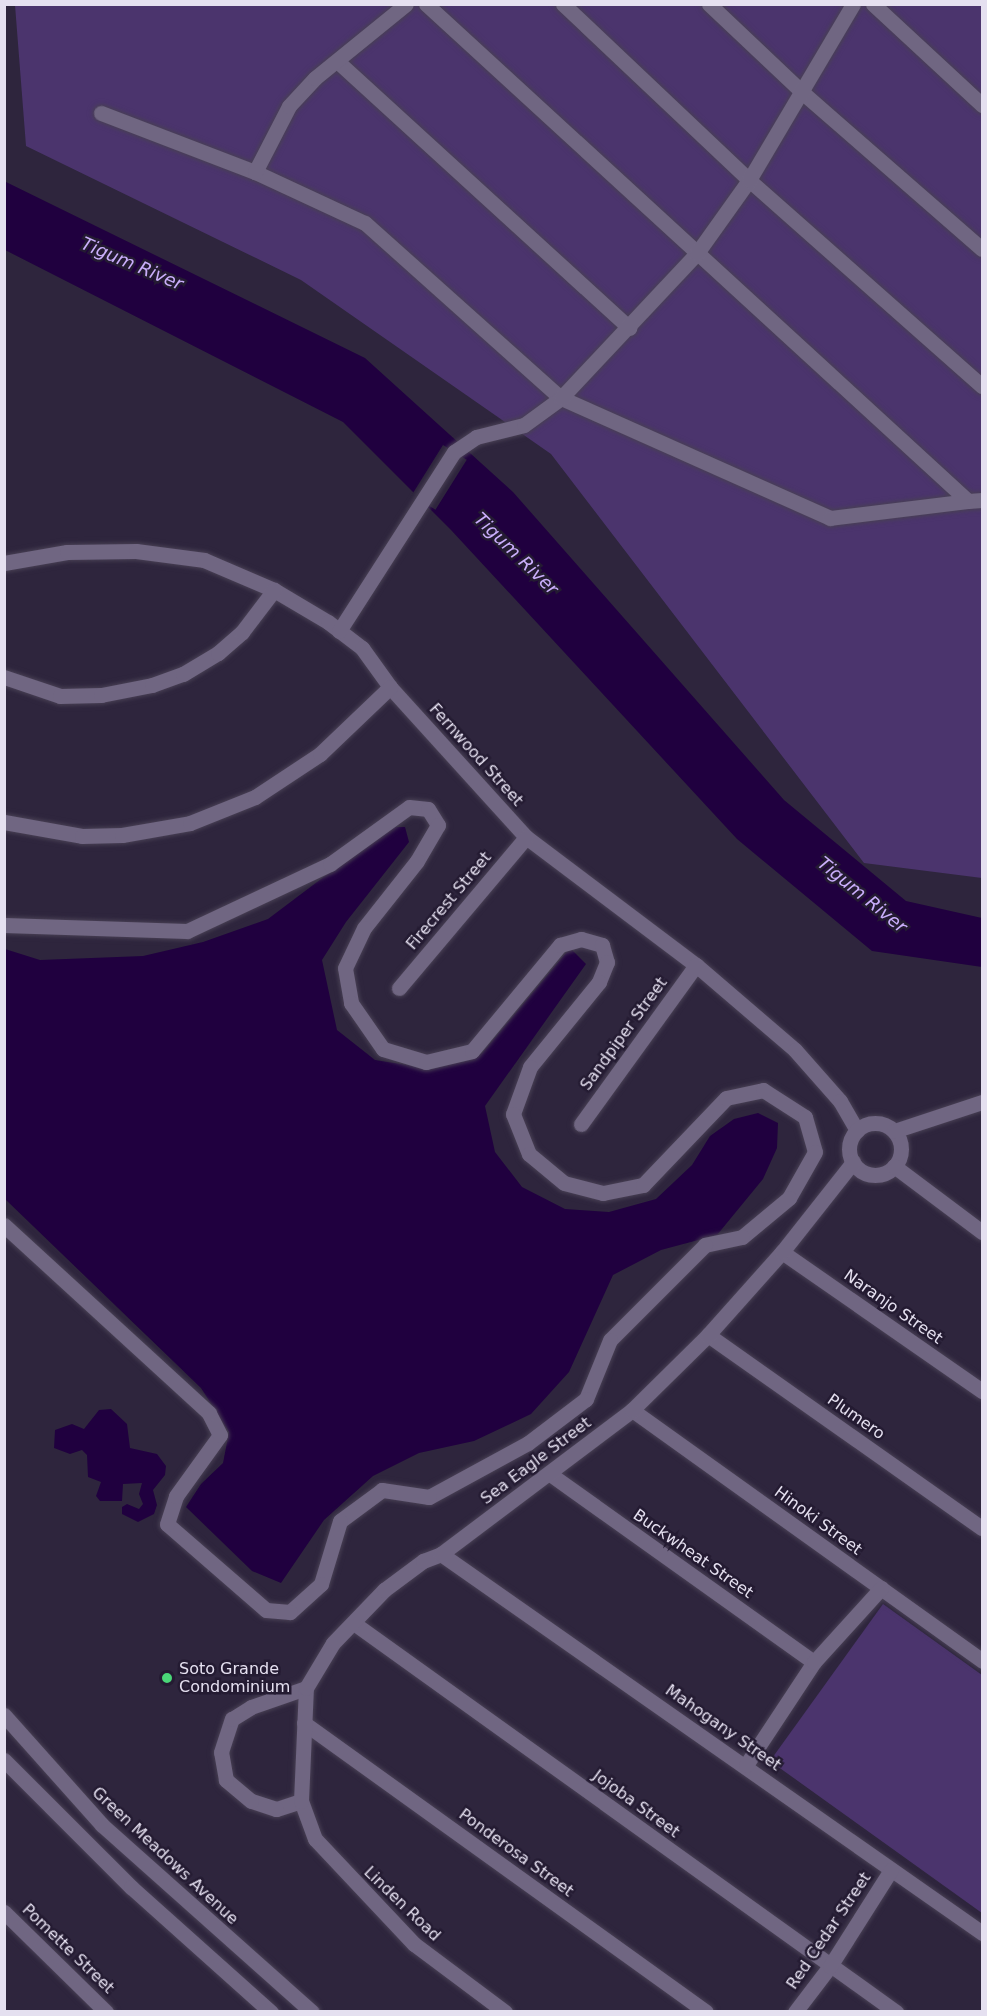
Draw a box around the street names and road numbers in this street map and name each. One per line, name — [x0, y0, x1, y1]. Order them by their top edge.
street label: Fernwood Street — [425, 700, 527, 810]
street label: Firecrest Street — [403, 848, 495, 954]
street label: Sandpiper Street — [577, 974, 671, 1094]
street label: Naranjo Street — [840, 1266, 946, 1348]
street label: Plumero — [824, 1390, 888, 1444]
street label: Sea Eagle Street — [477, 1413, 595, 1509]
street label: Hinoki Street — [770, 1483, 866, 1559]
street label: Buckwheat Street — [629, 1505, 757, 1603]
street label: Mahogany Street — [661, 1681, 785, 1775]
street label: Jojoba Street — [589, 1766, 683, 1842]
street label: Green Meadows Avenue — [88, 1783, 242, 1929]
street label: Ponderosa Street — [455, 1805, 577, 1901]
street label: Linden Road — [360, 1863, 444, 1945]
street label: Red Cedar Street — [783, 1869, 875, 1993]
street label: Pomette Street — [18, 1900, 118, 1998]

